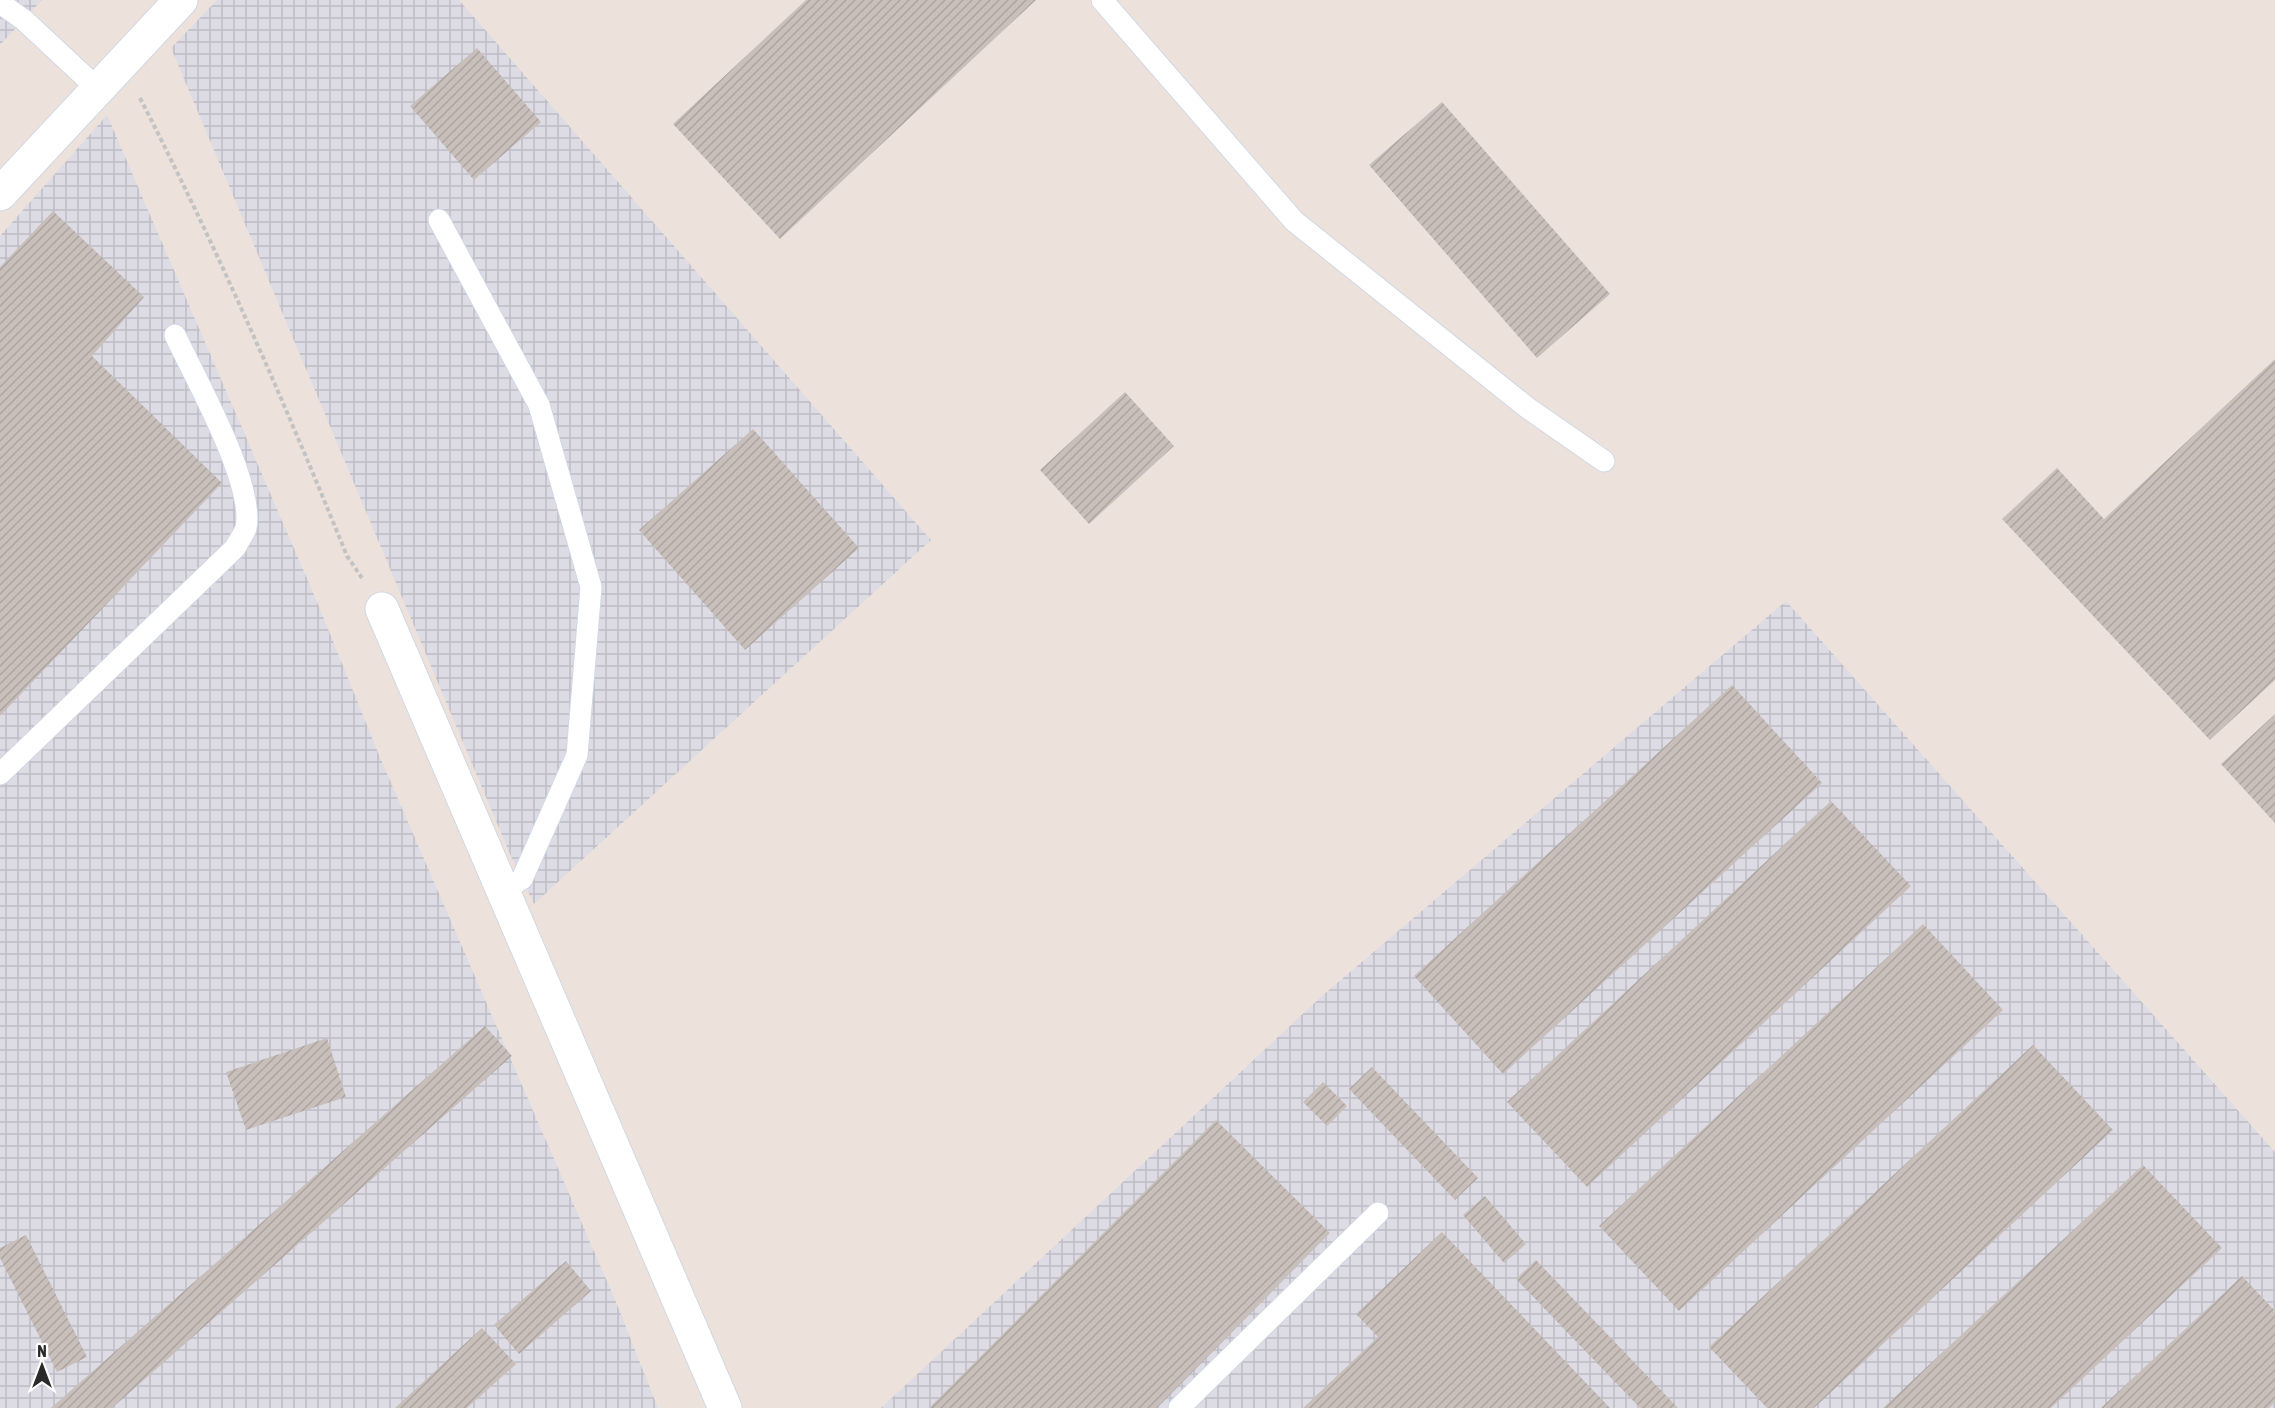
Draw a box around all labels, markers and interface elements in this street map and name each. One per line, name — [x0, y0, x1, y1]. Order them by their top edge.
north arrow — [12, 1336, 72, 1396]
text: N — [37, 1342, 47, 1360]

